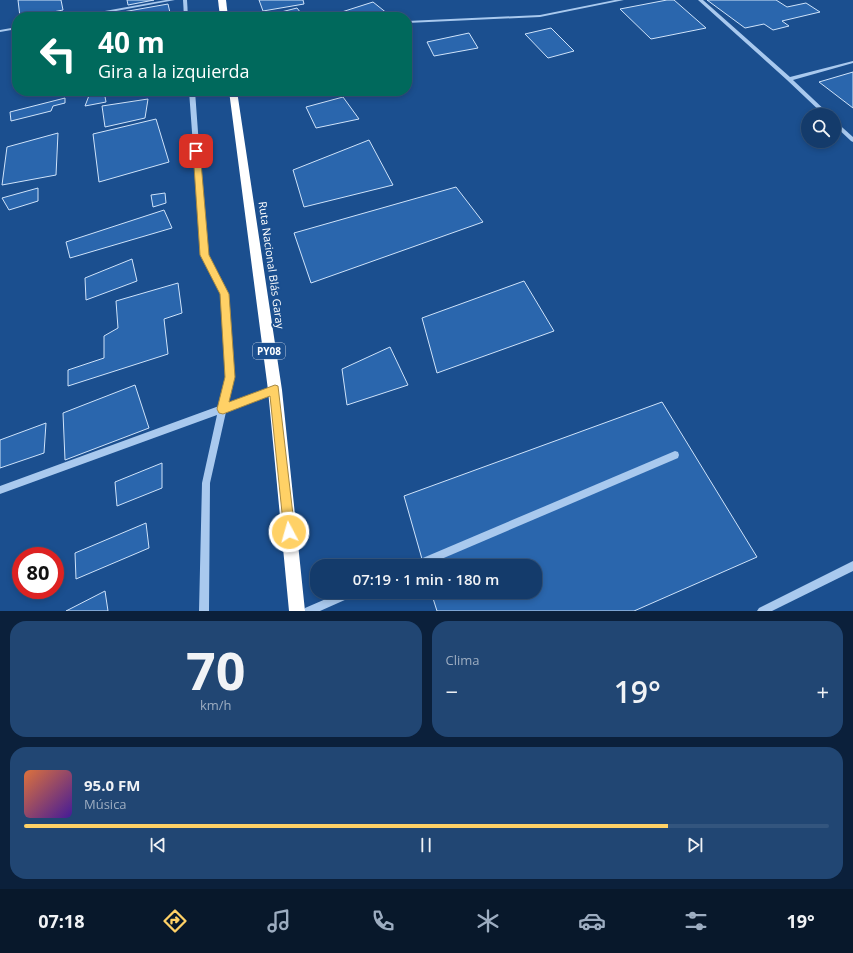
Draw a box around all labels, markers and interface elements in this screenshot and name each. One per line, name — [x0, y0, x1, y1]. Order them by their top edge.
text: 40 m — [98, 23, 165, 61]
icon: left — [32, 28, 84, 80]
text: Gira a la izquierda — [98, 59, 250, 83]
map controls — [801, 108, 841, 148]
button: search — [801, 108, 841, 148]
pin — [179, 134, 213, 168]
icon: arrive — [185, 140, 207, 162]
street label: Ruta Nacional Blás Garay — [256, 200, 288, 330]
road number: PY08 — [253, 343, 285, 359]
position arrow — [268, 511, 310, 553]
speed limit sign: 80 — [12, 547, 64, 599]
text: 07:19 · 1 min · 180 m — [353, 569, 499, 589]
text: 70 — [186, 634, 245, 705]
text: Clima — [446, 651, 480, 669]
text: 19° — [614, 671, 661, 712]
text: − — [446, 676, 458, 706]
text: + — [816, 676, 829, 706]
text: km/h — [200, 696, 232, 714]
text: 95.0 FM — [84, 775, 140, 795]
text: Música — [84, 795, 127, 813]
icon: previous — [147, 834, 169, 856]
icon: pause — [415, 834, 437, 856]
icon: next — [684, 834, 706, 856]
icon: directions — [161, 907, 189, 935]
icon: music — [265, 907, 293, 935]
icon: phone — [369, 907, 397, 935]
icon: climate — [474, 907, 502, 935]
icon: car — [578, 907, 606, 935]
icon: filters — [682, 907, 710, 935]
text: 07:18 — [38, 909, 84, 933]
text: 19° — [787, 909, 815, 933]

